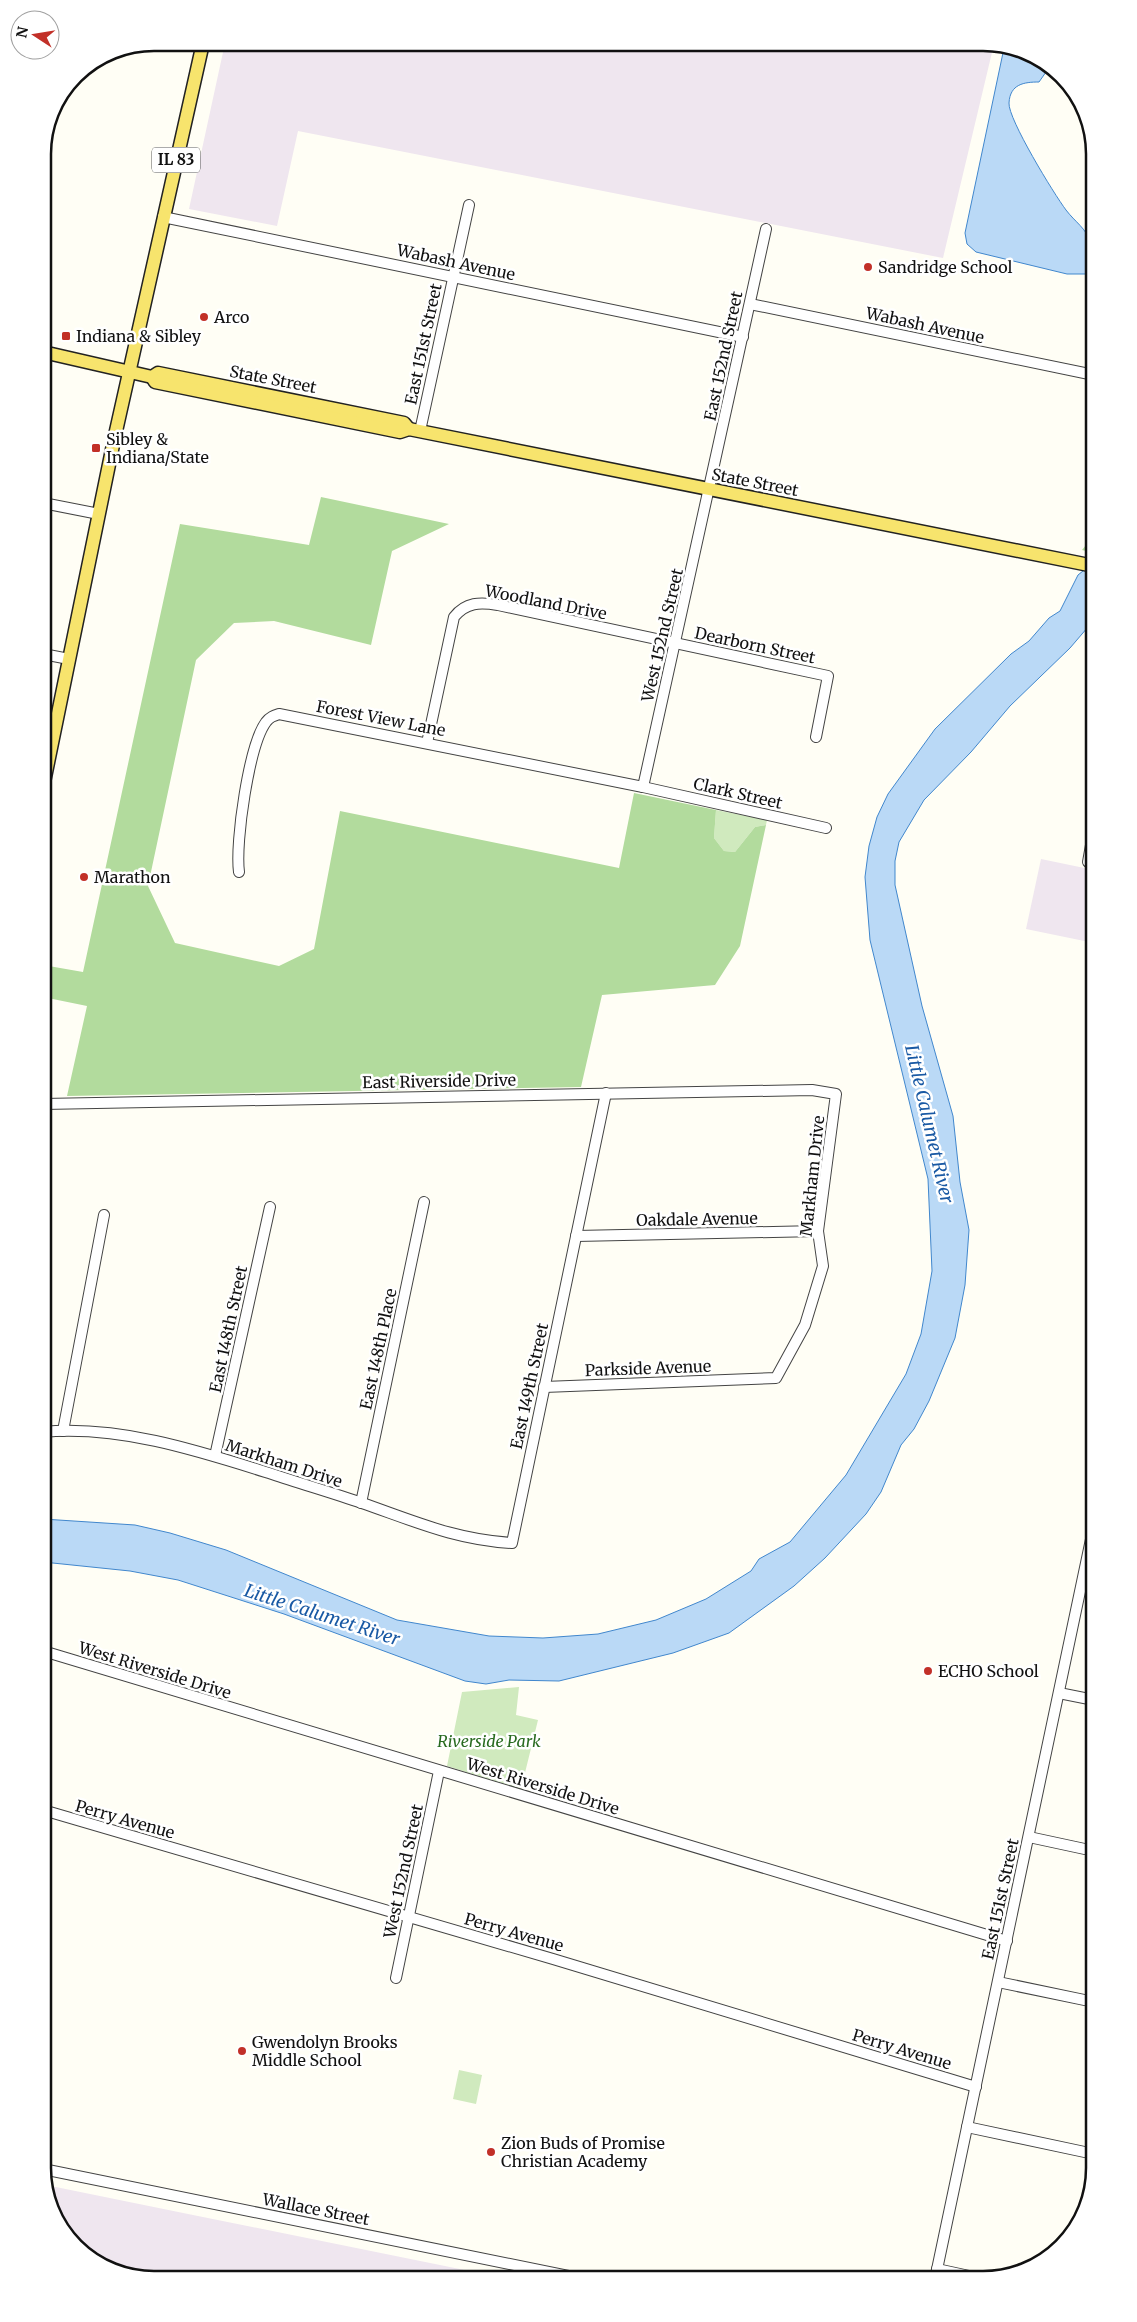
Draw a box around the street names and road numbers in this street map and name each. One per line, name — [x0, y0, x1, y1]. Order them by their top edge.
road number: IL 83 — [152, 148, 200, 172]
street label: Wabash Avenue — [394, 240, 517, 284]
street label: East 151st Street — [400, 281, 446, 406]
street label: East 152nd Street — [700, 289, 747, 423]
street label: Wabash Avenue — [863, 303, 986, 347]
street label: State Street — [228, 361, 319, 397]
street label: State Street — [710, 464, 801, 500]
street label: West 152nd Street — [637, 566, 687, 705]
street label: Woodland Drive — [482, 580, 609, 624]
street label: Dearborn Street — [693, 622, 818, 668]
street label: Forest View Lane — [315, 696, 447, 740]
street label: Clark Street — [692, 773, 785, 813]
street label: East Riverside Drive — [362, 1070, 516, 1092]
street label: Markham Drive — [796, 1114, 828, 1238]
street label: Oakdale Avenue — [636, 1208, 758, 1230]
street label: East 148th Street — [205, 1263, 251, 1394]
street label: East 148th Place — [355, 1287, 401, 1411]
street label: East 149th Street — [506, 1320, 552, 1451]
street label: Parkside Avenue — [584, 1356, 712, 1380]
street label: Markham Drive — [223, 1435, 345, 1491]
street label: West Riverside Drive — [75, 1637, 234, 1703]
street label: West Riverside Drive — [463, 1753, 622, 1819]
street label: Perry Avenue — [73, 1795, 177, 1843]
street label: West 152nd Street — [379, 1802, 427, 1941]
street label: East 151st Street — [977, 1836, 1023, 1961]
street label: Perry Avenue — [462, 1908, 566, 1956]
street label: Perry Avenue — [850, 2024, 954, 2074]
street label: Wallace Street — [260, 2189, 372, 2229]

